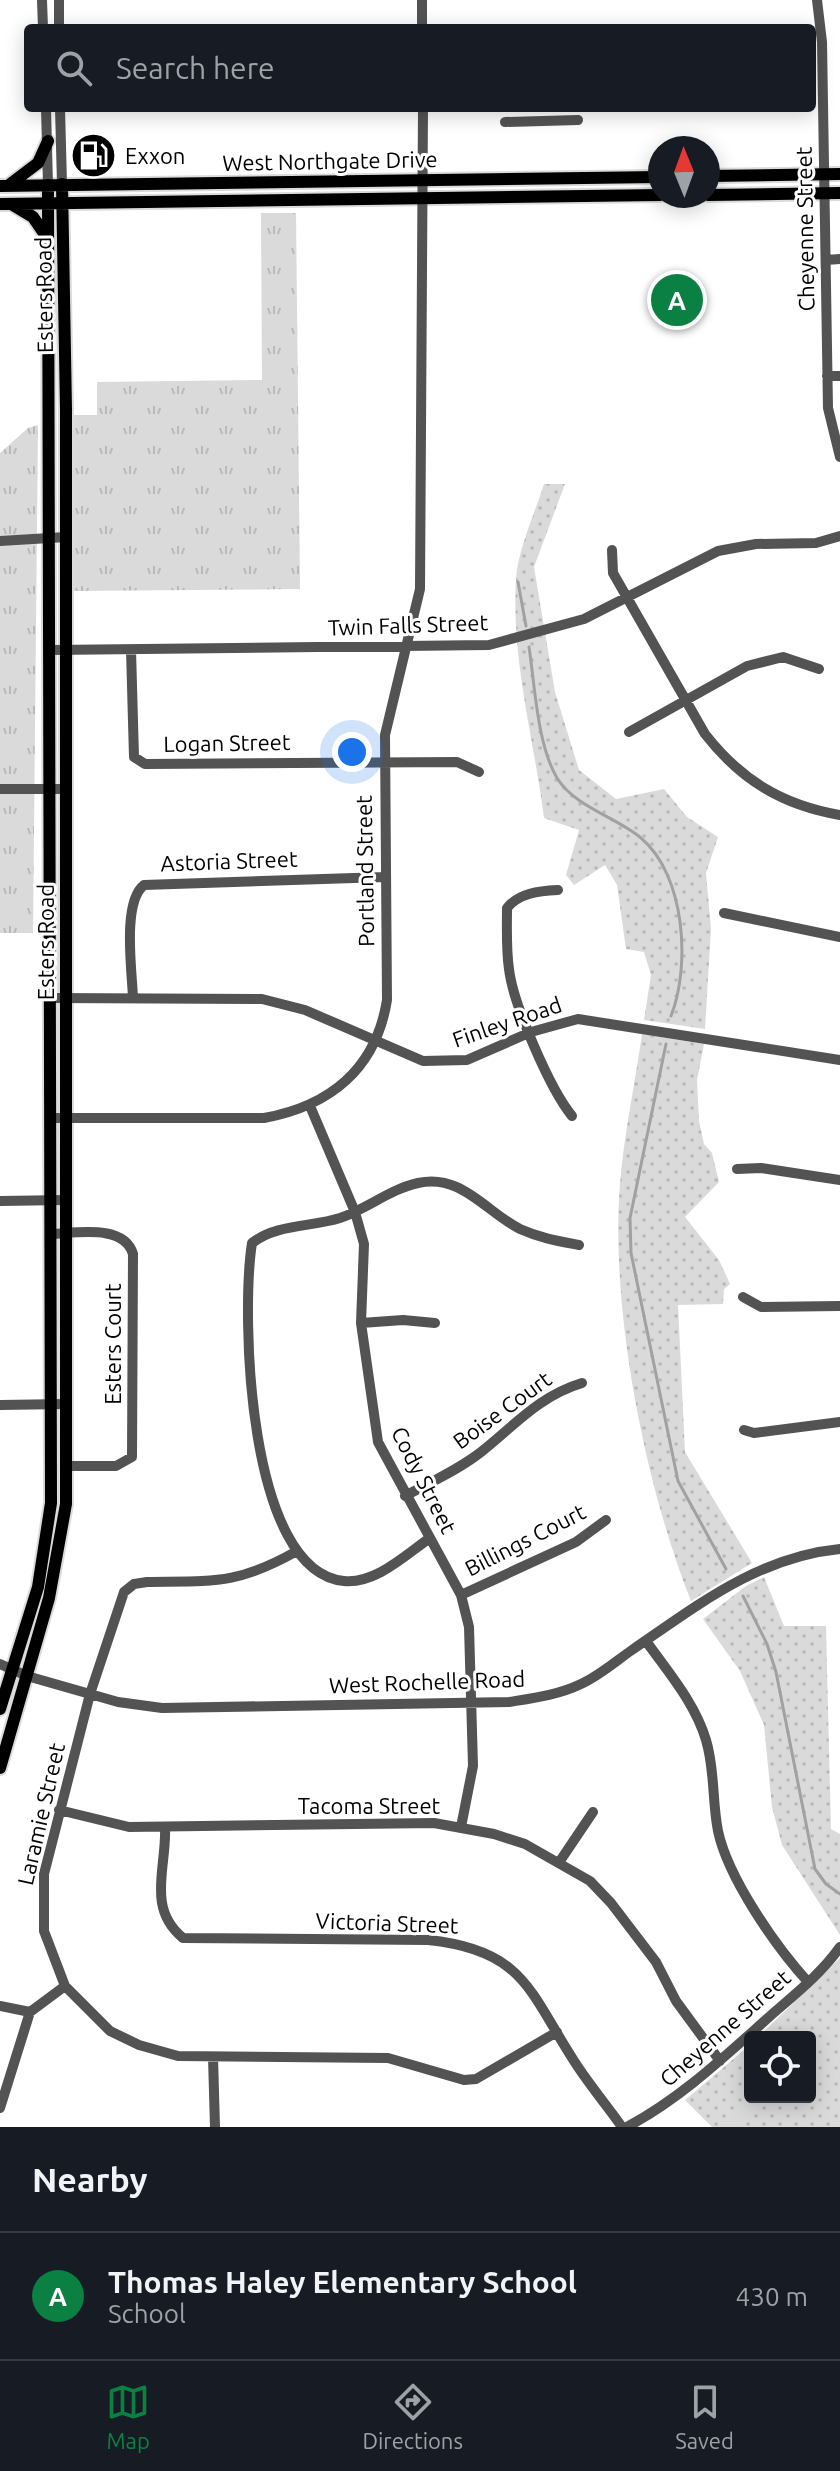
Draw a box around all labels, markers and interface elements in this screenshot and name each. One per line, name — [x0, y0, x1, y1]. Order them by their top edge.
search box — [24, 24, 816, 112]
icon: search — [52, 46, 96, 90]
text: Search here — [116, 51, 275, 85]
fuel station icon: Exxon — [70, 132, 118, 180]
north arrow — [648, 136, 720, 208]
place label: Exxon — [125, 143, 185, 168]
street label: West Northgate Drive — [222, 146, 438, 175]
street label: Cheyenne Street — [791, 146, 818, 312]
street label: Esters Road — [30, 237, 57, 353]
pin: A — [651, 270, 703, 330]
street label: Twin Falls Street — [327, 609, 489, 640]
street label: Logan Street — [163, 729, 291, 756]
your location — [332, 732, 372, 772]
street label: Portland Street — [351, 795, 378, 947]
street label: Astoria Street — [160, 846, 298, 875]
street label: Esters Road — [33, 884, 58, 1000]
street label: Finley Road — [449, 991, 565, 1052]
street label: Esters Court — [100, 1283, 125, 1405]
street label: Boise Court — [448, 1366, 556, 1453]
street label: Cody Street — [387, 1422, 462, 1538]
street label: Billings Court — [460, 1498, 590, 1581]
street label: West Rochelle Road — [328, 1666, 526, 1697]
street label: Laramie Street — [12, 1740, 69, 1887]
street label: Tacoma Street — [298, 1793, 441, 1818]
street label: Victoria Street — [315, 1908, 459, 1938]
street label: Cheyenne Street — [654, 1964, 795, 2091]
map controls — [744, 2031, 816, 2103]
button: locate — [744, 2031, 816, 2103]
text: Nearby — [32, 2160, 147, 2198]
text: Thomas Haley Elementary School — [108, 2265, 577, 2299]
text: A — [49, 2282, 67, 2311]
text: 430 m — [736, 2282, 808, 2311]
text: School — [108, 2299, 186, 2328]
tab: Map — [106, 2380, 150, 2453]
tab: Directions — [362, 2380, 463, 2453]
tab: Saved — [675, 2380, 734, 2453]

